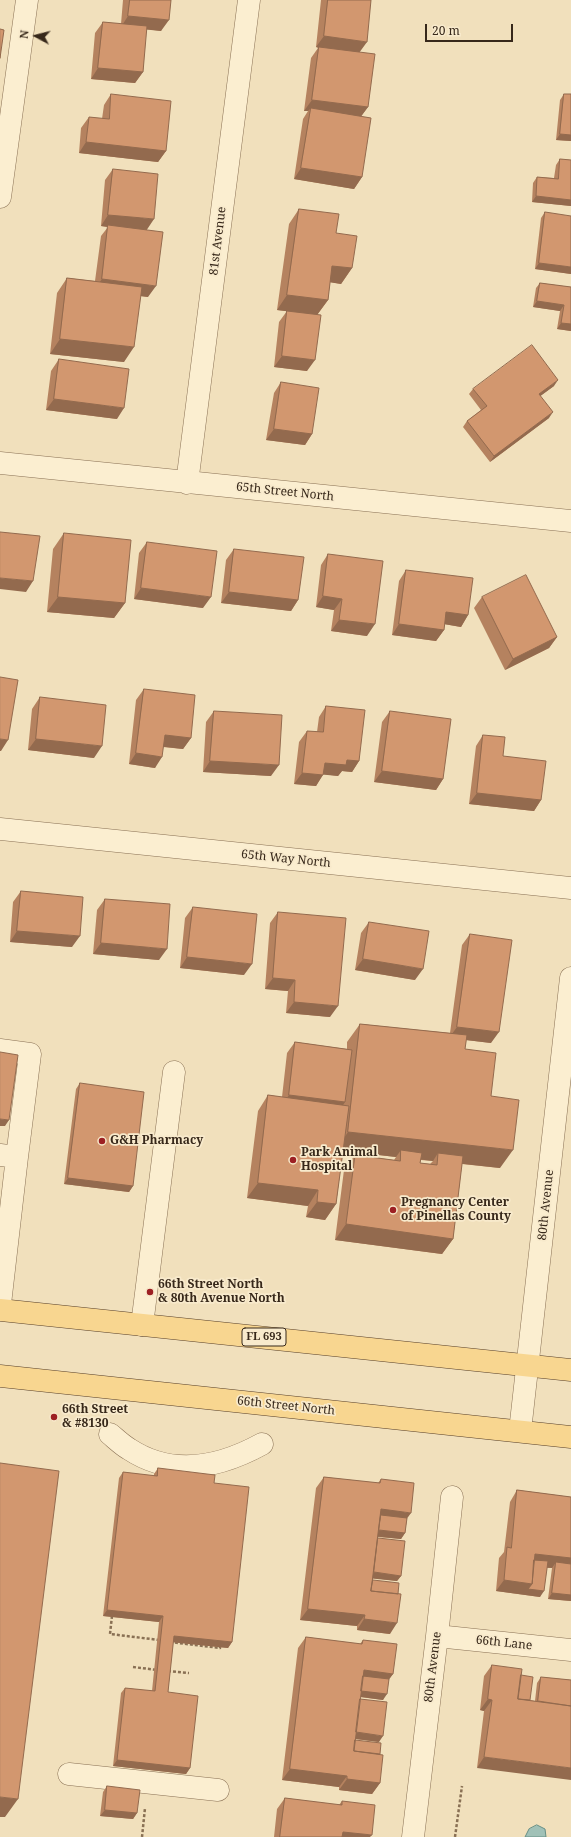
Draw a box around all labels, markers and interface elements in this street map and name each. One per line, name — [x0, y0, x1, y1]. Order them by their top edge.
north arrow — [16, 16, 56, 56]
scale bar — [427, 16, 515, 42]
text: 20 m — [432, 22, 460, 39]
text: N — [16, 29, 32, 40]
street label: 81st Avenue — [207, 206, 229, 276]
street label: 65th Street North — [235, 480, 335, 504]
street label: 65th Way North — [240, 847, 332, 871]
place label: G&H Pharmacy — [110, 1134, 203, 1148]
marker: G&H Pharmacy — [97, 1136, 107, 1146]
place label: Park Animal Hospital — [301, 1146, 377, 1174]
marker: Park Animal Hospital — [288, 1155, 298, 1165]
street label: 80th Avenue — [535, 1169, 557, 1241]
place label: Pregnancy Center of Pinellas County — [401, 1196, 511, 1224]
marker: Pregnancy Center of Pinellas County — [388, 1205, 398, 1215]
place label: 66th Street North & 80th Avenue North — [158, 1278, 285, 1306]
marker: 66th Street North & 80th Avenue North — [145, 1287, 155, 1297]
road number: FL 693 — [242, 1328, 286, 1346]
street label: 66th Street North — [236, 1394, 336, 1418]
place label: 66th Street & #8130 — [62, 1403, 128, 1431]
marker: 66th Street & #8130 — [49, 1412, 59, 1422]
street label: 80th Avenue — [422, 1631, 444, 1703]
street label: 66th Lane — [475, 1633, 533, 1653]

